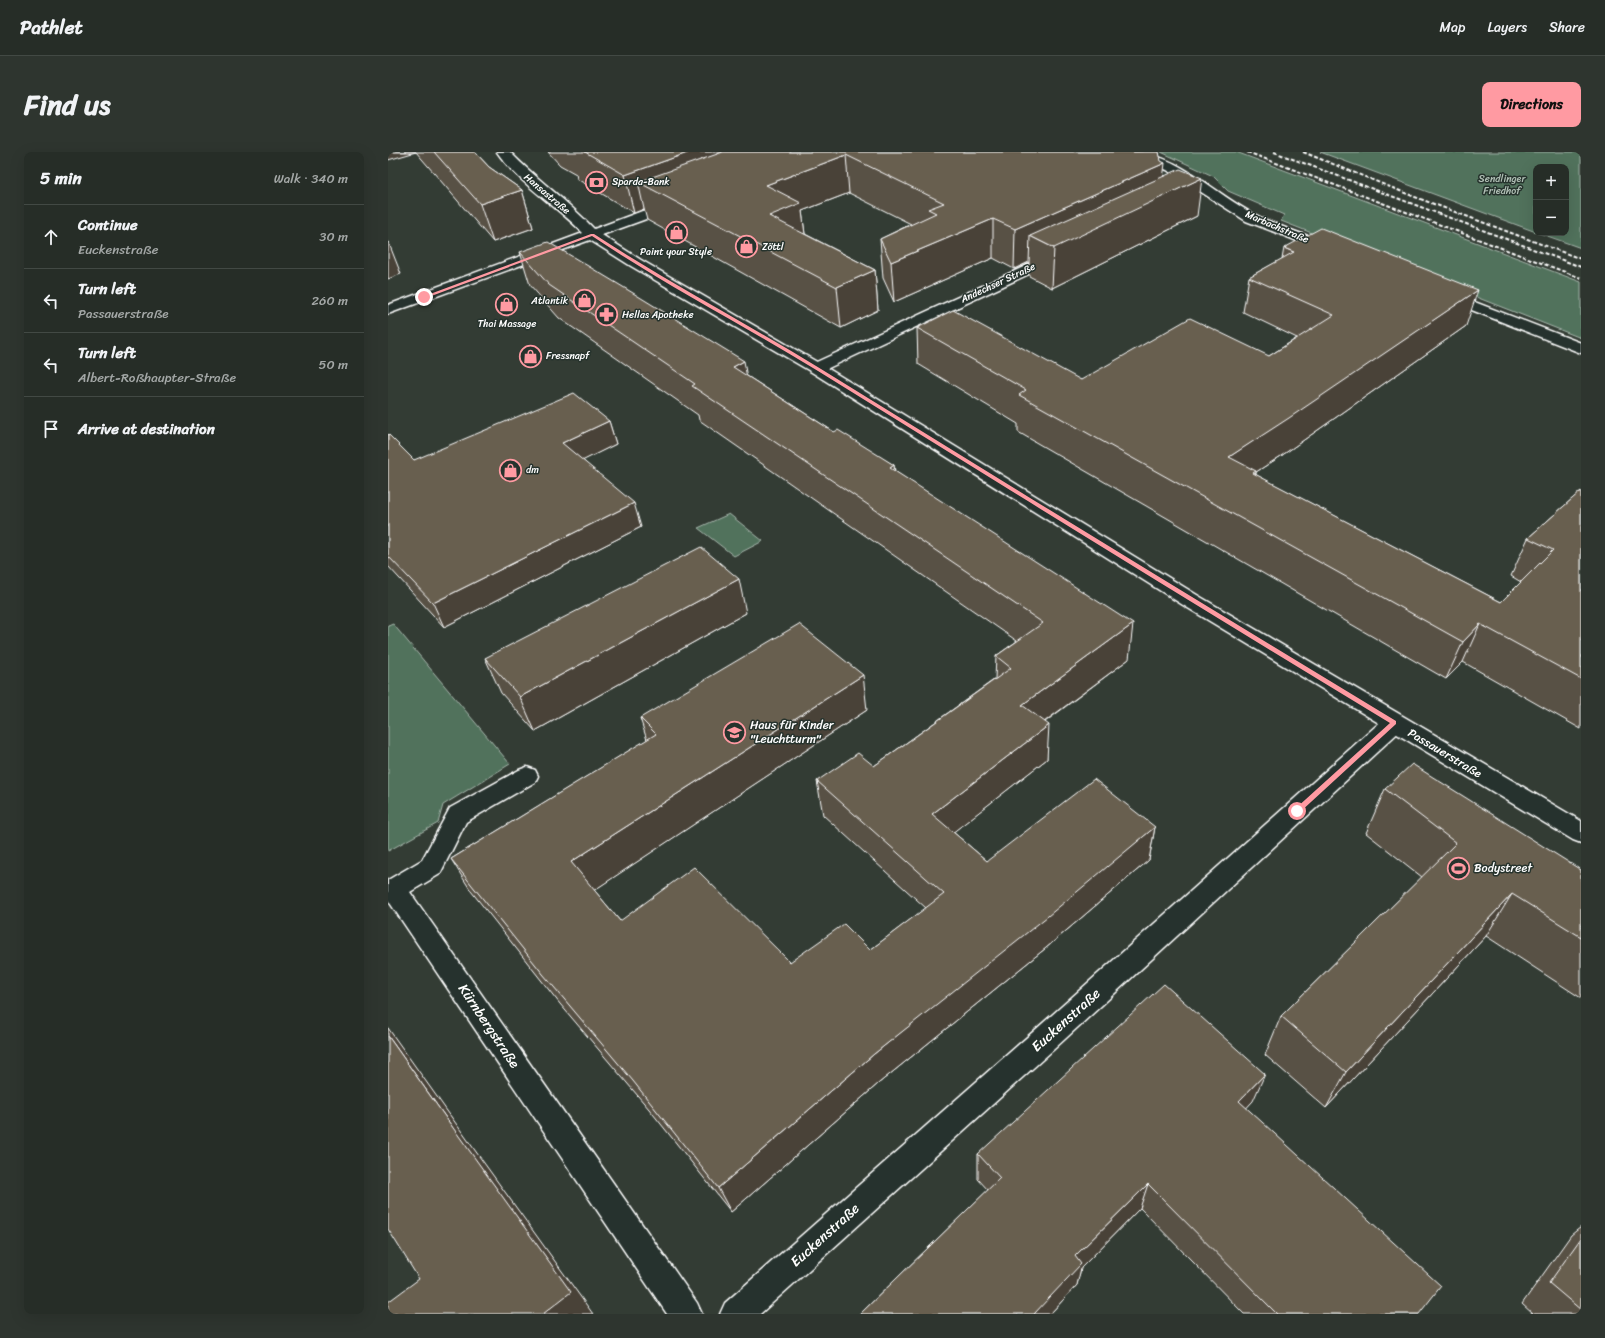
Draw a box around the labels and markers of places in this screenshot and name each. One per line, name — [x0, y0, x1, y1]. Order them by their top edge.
bank icon: Sparda-Bank — [584, 169, 610, 195]
place label: Sparda-Bank — [612, 173, 670, 191]
shop icon: Paint your Style — [663, 219, 689, 245]
shop icon: Zöttl — [734, 234, 760, 260]
place label: Zöttl — [762, 238, 785, 256]
place label: Paint your Style — [640, 243, 712, 261]
shop icon: Atlantik — [571, 288, 597, 314]
shop icon: Thai Massage — [494, 291, 520, 317]
place label: Atlantik — [530, 292, 569, 310]
pharmacy icon: Hellas Apotheke — [593, 302, 619, 328]
place label: Hellas Apotheke — [622, 306, 694, 324]
place label: Thai Massage — [478, 315, 536, 333]
shop icon: Fressnapf — [518, 343, 544, 369]
place label: Fressnapf — [546, 347, 591, 365]
shop icon: dm — [498, 457, 524, 483]
place label: dm — [526, 461, 539, 479]
place label: Haus für Kinder "Leuchtturm" — [750, 714, 835, 750]
school or university icon: Haus für Kinder "Leuchtturm" — [721, 719, 747, 745]
sports icon: Bodystreet — [1446, 855, 1472, 881]
place label: Bodystreet — [1474, 857, 1533, 879]

